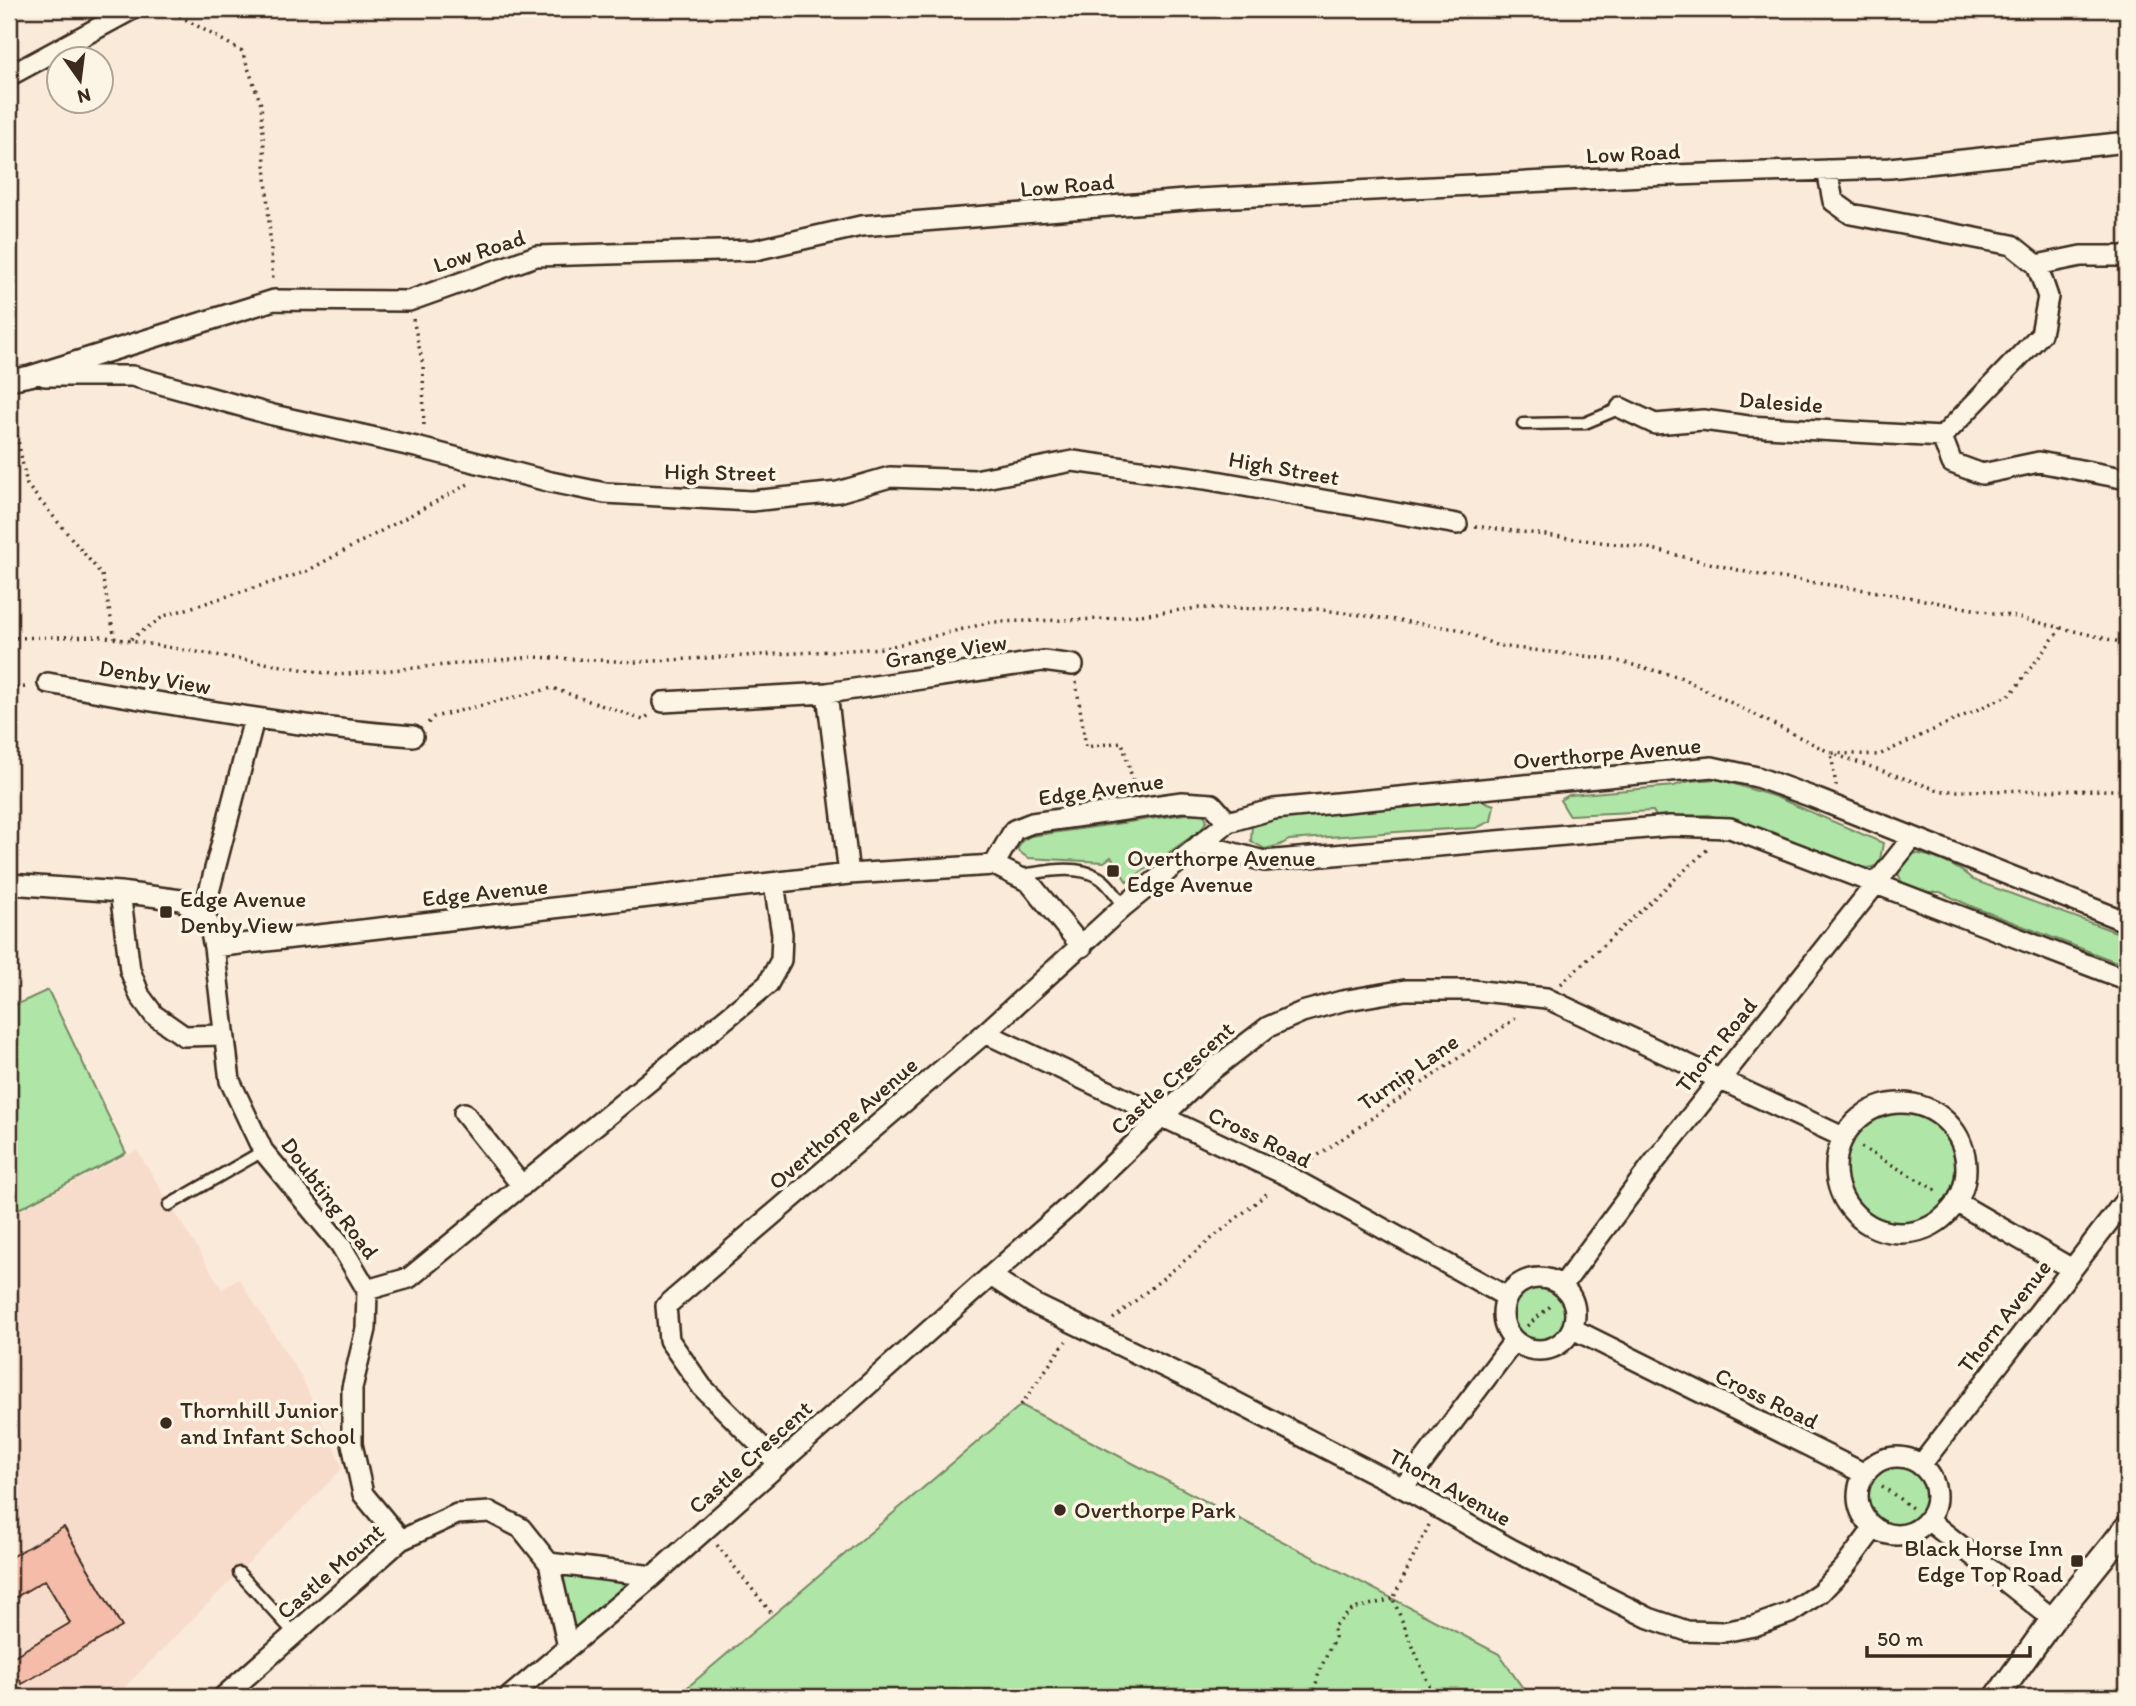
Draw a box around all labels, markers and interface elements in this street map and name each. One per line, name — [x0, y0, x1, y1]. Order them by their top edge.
north arrow — [46, 46, 116, 116]
text: N — [75, 83, 93, 109]
street label: Low Road — [1585, 137, 1681, 169]
street label: Low Road — [1019, 167, 1115, 203]
street label: Low Road — [430, 223, 528, 279]
street label: Daleside — [1738, 385, 1824, 419]
street label: High Street — [1227, 445, 1342, 492]
street label: High Street — [664, 457, 777, 487]
street label: Grange View — [883, 628, 1009, 674]
street label: Denby View — [97, 653, 213, 701]
street label: Overthorpe Avenue — [1512, 731, 1702, 775]
street label: Edge Avenue — [1037, 766, 1165, 812]
place label: Overthorpe Avenue Edge Avenue — [1127, 844, 1316, 898]
marker: Overthorpe Avenue Edge Avenue — [1105, 863, 1121, 879]
street label: Edge Avenue — [421, 871, 549, 913]
place label: Edge Avenue Denby View — [180, 885, 306, 939]
marker: Edge Avenue Denby View — [158, 904, 174, 920]
street label: Thorn Road — [1669, 991, 1763, 1098]
street label: Castle Crescent — [1104, 1015, 1240, 1141]
street label: Turnip Lane — [1352, 1027, 1464, 1117]
street label: Overthorpe Avenue — [763, 1051, 923, 1195]
street label: Cross Road — [1204, 1100, 1317, 1174]
street label: Doubting Road — [275, 1132, 385, 1264]
street label: Thorn Avenue — [1951, 1254, 2057, 1378]
street label: Cross Road — [1711, 1361, 1824, 1435]
street label: Castle Crescent — [682, 1394, 818, 1520]
place label: Thornhill Junior and Infant School — [180, 1396, 356, 1450]
marker: Thornhill Junior and Infant School — [158, 1415, 174, 1431]
street label: Thorn Avenue — [1384, 1442, 1516, 1532]
place label: Overthorpe Park — [1074, 1496, 1236, 1524]
marker: Overthorpe Park — [1052, 1502, 1068, 1518]
street label: Castle Mount — [271, 1517, 389, 1625]
place label: Black Horse Inn Edge Top Road — [1904, 1534, 2063, 1588]
marker: Black Horse Inn Edge Top Road — [2069, 1553, 2085, 1569]
scale bar — [1867, 1615, 2029, 1659]
text: 50 m — [1877, 1626, 1924, 1651]

